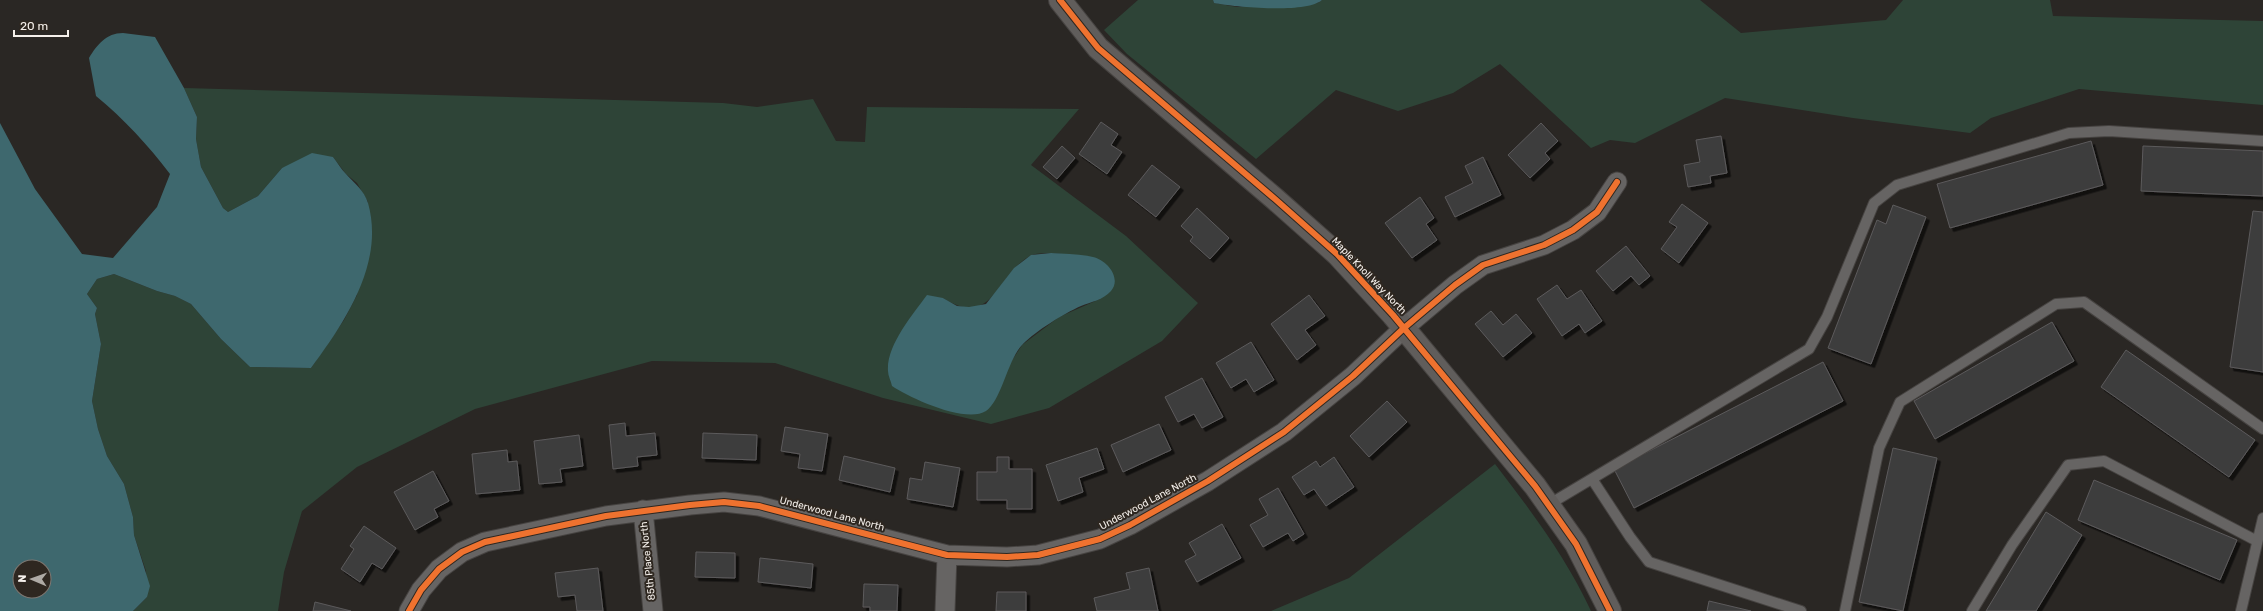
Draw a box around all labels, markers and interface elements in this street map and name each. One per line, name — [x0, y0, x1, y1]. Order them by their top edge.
scale bar — [14, 12, 68, 38]
text: 20 m — [20, 19, 48, 33]
street label: Maple Knoll Way North — [1329, 235, 1409, 317]
street label: Underwood Lane North — [1098, 471, 1198, 533]
street label: Underwood Lane North — [778, 494, 886, 534]
street label: 85th Place North — [638, 521, 658, 601]
north arrow — [12, 559, 52, 599]
text: N — [16, 574, 29, 583]

